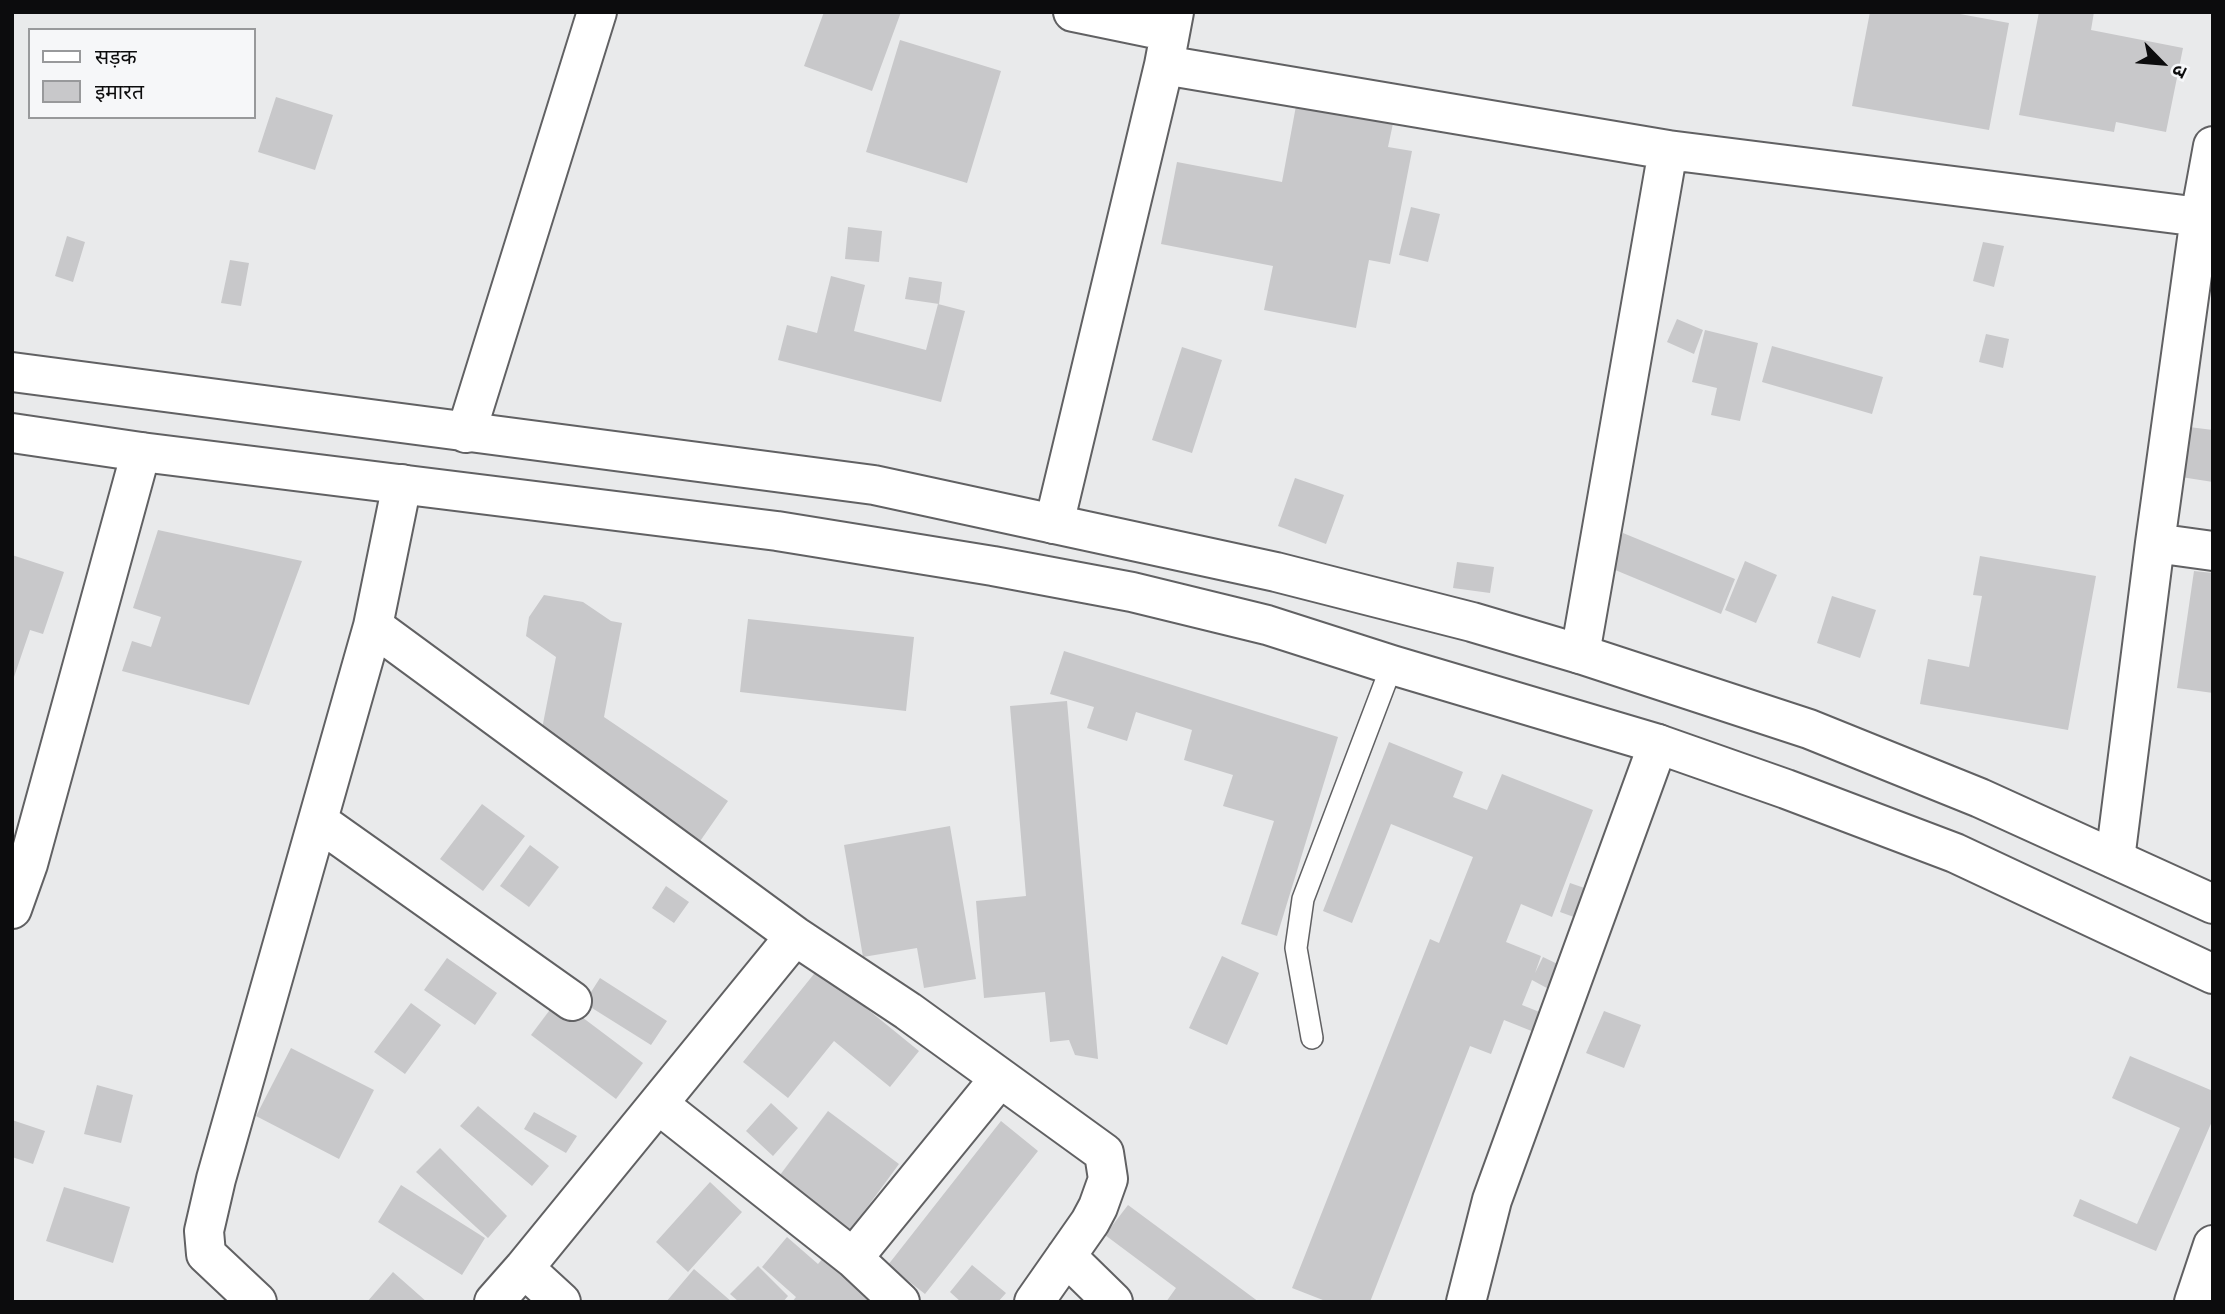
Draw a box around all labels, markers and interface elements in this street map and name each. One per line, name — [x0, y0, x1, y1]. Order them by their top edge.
legend — [28, 28, 256, 119]
north arrow — [2127, 28, 2197, 98]
text: सड़क — [95, 41, 137, 69]
text: उ — [2167, 61, 2195, 82]
text: इमारत — [95, 76, 144, 104]

